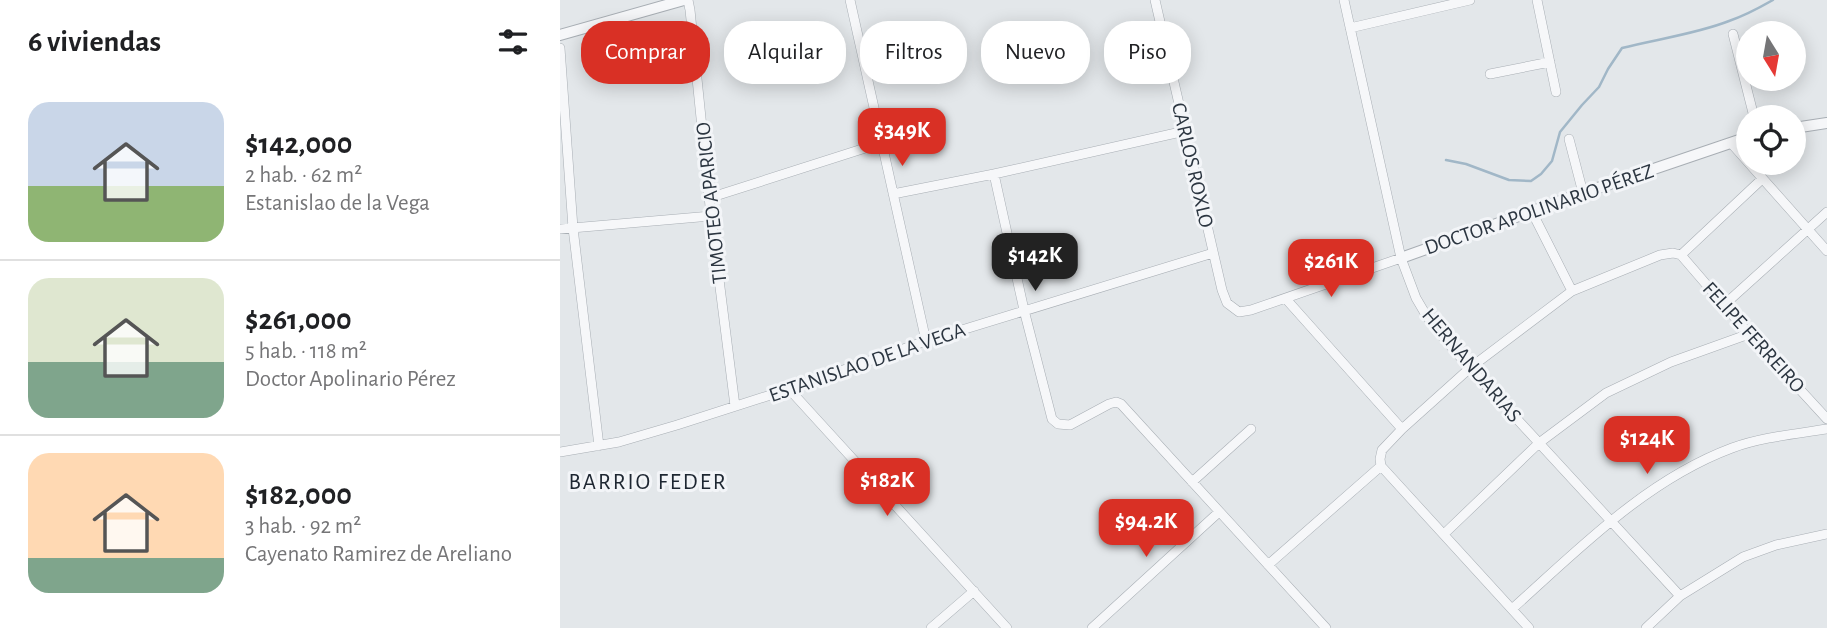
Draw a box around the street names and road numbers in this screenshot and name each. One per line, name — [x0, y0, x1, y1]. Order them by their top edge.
street label: CARLOS ROXLO — [1168, 101, 1217, 230]
street label: TIMOTEO APARICIO — [693, 121, 730, 285]
street label: DOCTOR APOLINARIO PÉREZ — [1421, 158, 1656, 259]
street label: FELIPE FERREIRO — [1699, 278, 1809, 397]
street label: HERNANDARIAS — [1418, 304, 1525, 426]
street label: ESTANISLAO DE LA VEGA — [766, 319, 968, 406]

